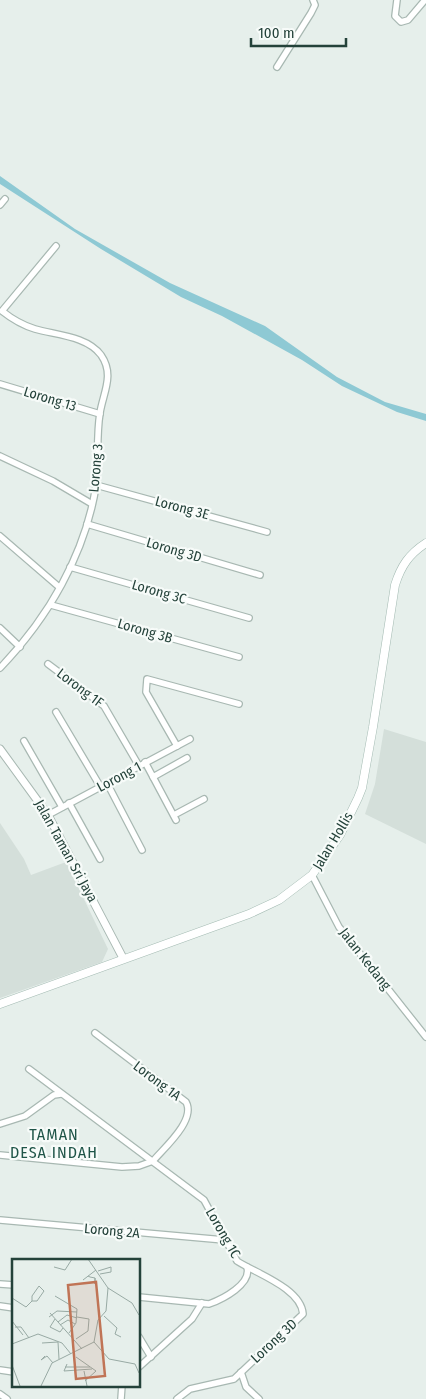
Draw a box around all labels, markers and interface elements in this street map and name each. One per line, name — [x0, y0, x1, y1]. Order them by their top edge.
scale bar — [251, 15, 346, 47]
text: 100 m — [258, 24, 295, 42]
street label: Lorong 13 — [22, 383, 78, 415]
street label: Lorong 3 — [85, 443, 107, 493]
street label: Lorong 3E — [153, 493, 211, 523]
street label: Lorong 3D — [144, 534, 204, 566]
street label: Lorong 3C — [130, 576, 188, 608]
street label: Lorong 3B — [116, 615, 175, 647]
street label: Lorong 1F — [53, 665, 107, 711]
street label: Lorong 1 — [94, 758, 144, 796]
street label: Jalan Taman Sri Jaya — [31, 797, 101, 905]
street label: Jalan Hollis — [309, 809, 357, 873]
street label: Jalan Kedang — [335, 925, 395, 994]
street label: Lorong 1A — [130, 1058, 185, 1105]
district label: TAMAN DESA INDAH — [10, 1125, 98, 1162]
street label: Lorong 1C — [202, 1205, 244, 1261]
street label: Lorong 2A — [83, 1220, 141, 1242]
inset map — [12, 1259, 140, 1386]
street label: Lorong 3D — [247, 1315, 301, 1367]

